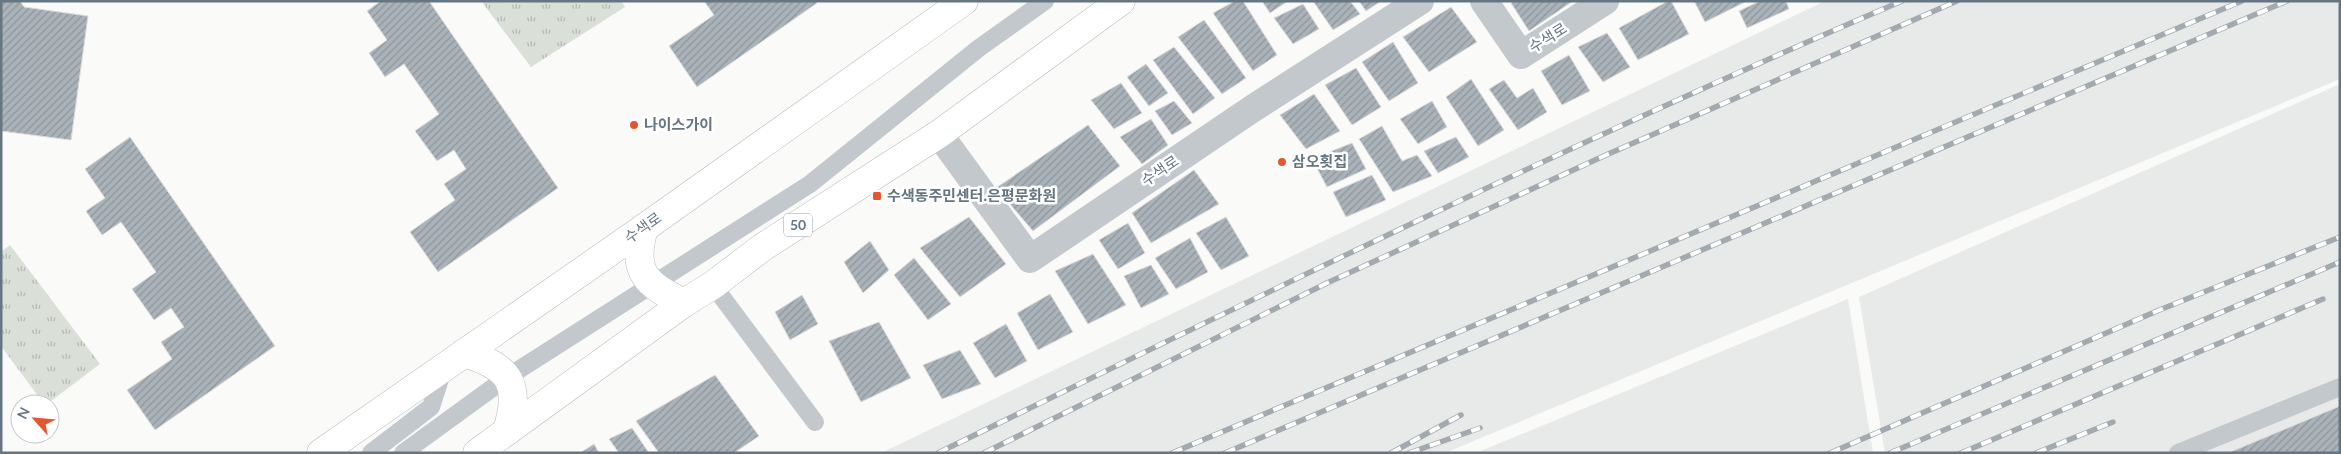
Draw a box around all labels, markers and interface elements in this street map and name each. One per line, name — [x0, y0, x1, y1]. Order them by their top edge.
street label: 수색로 — [1525, 19, 1570, 56]
place label: 나이스가이 — [644, 115, 713, 133]
marker: 나이스가이 — [628, 119, 640, 131]
street label: 수색로 — [1137, 151, 1182, 189]
place label: 삼오횟집 — [1292, 152, 1347, 170]
marker: 삼오횟집 — [1276, 156, 1288, 168]
place label: 수색동주민센터.은평문화원 — [887, 186, 1056, 204]
marker: 수색동주민센터.은평문화원 — [871, 190, 883, 202]
street label: 수색로 — [620, 208, 665, 246]
road number: 50 — [784, 214, 812, 236]
north arrow — [10, 394, 60, 444]
text: N — [13, 404, 33, 422]

